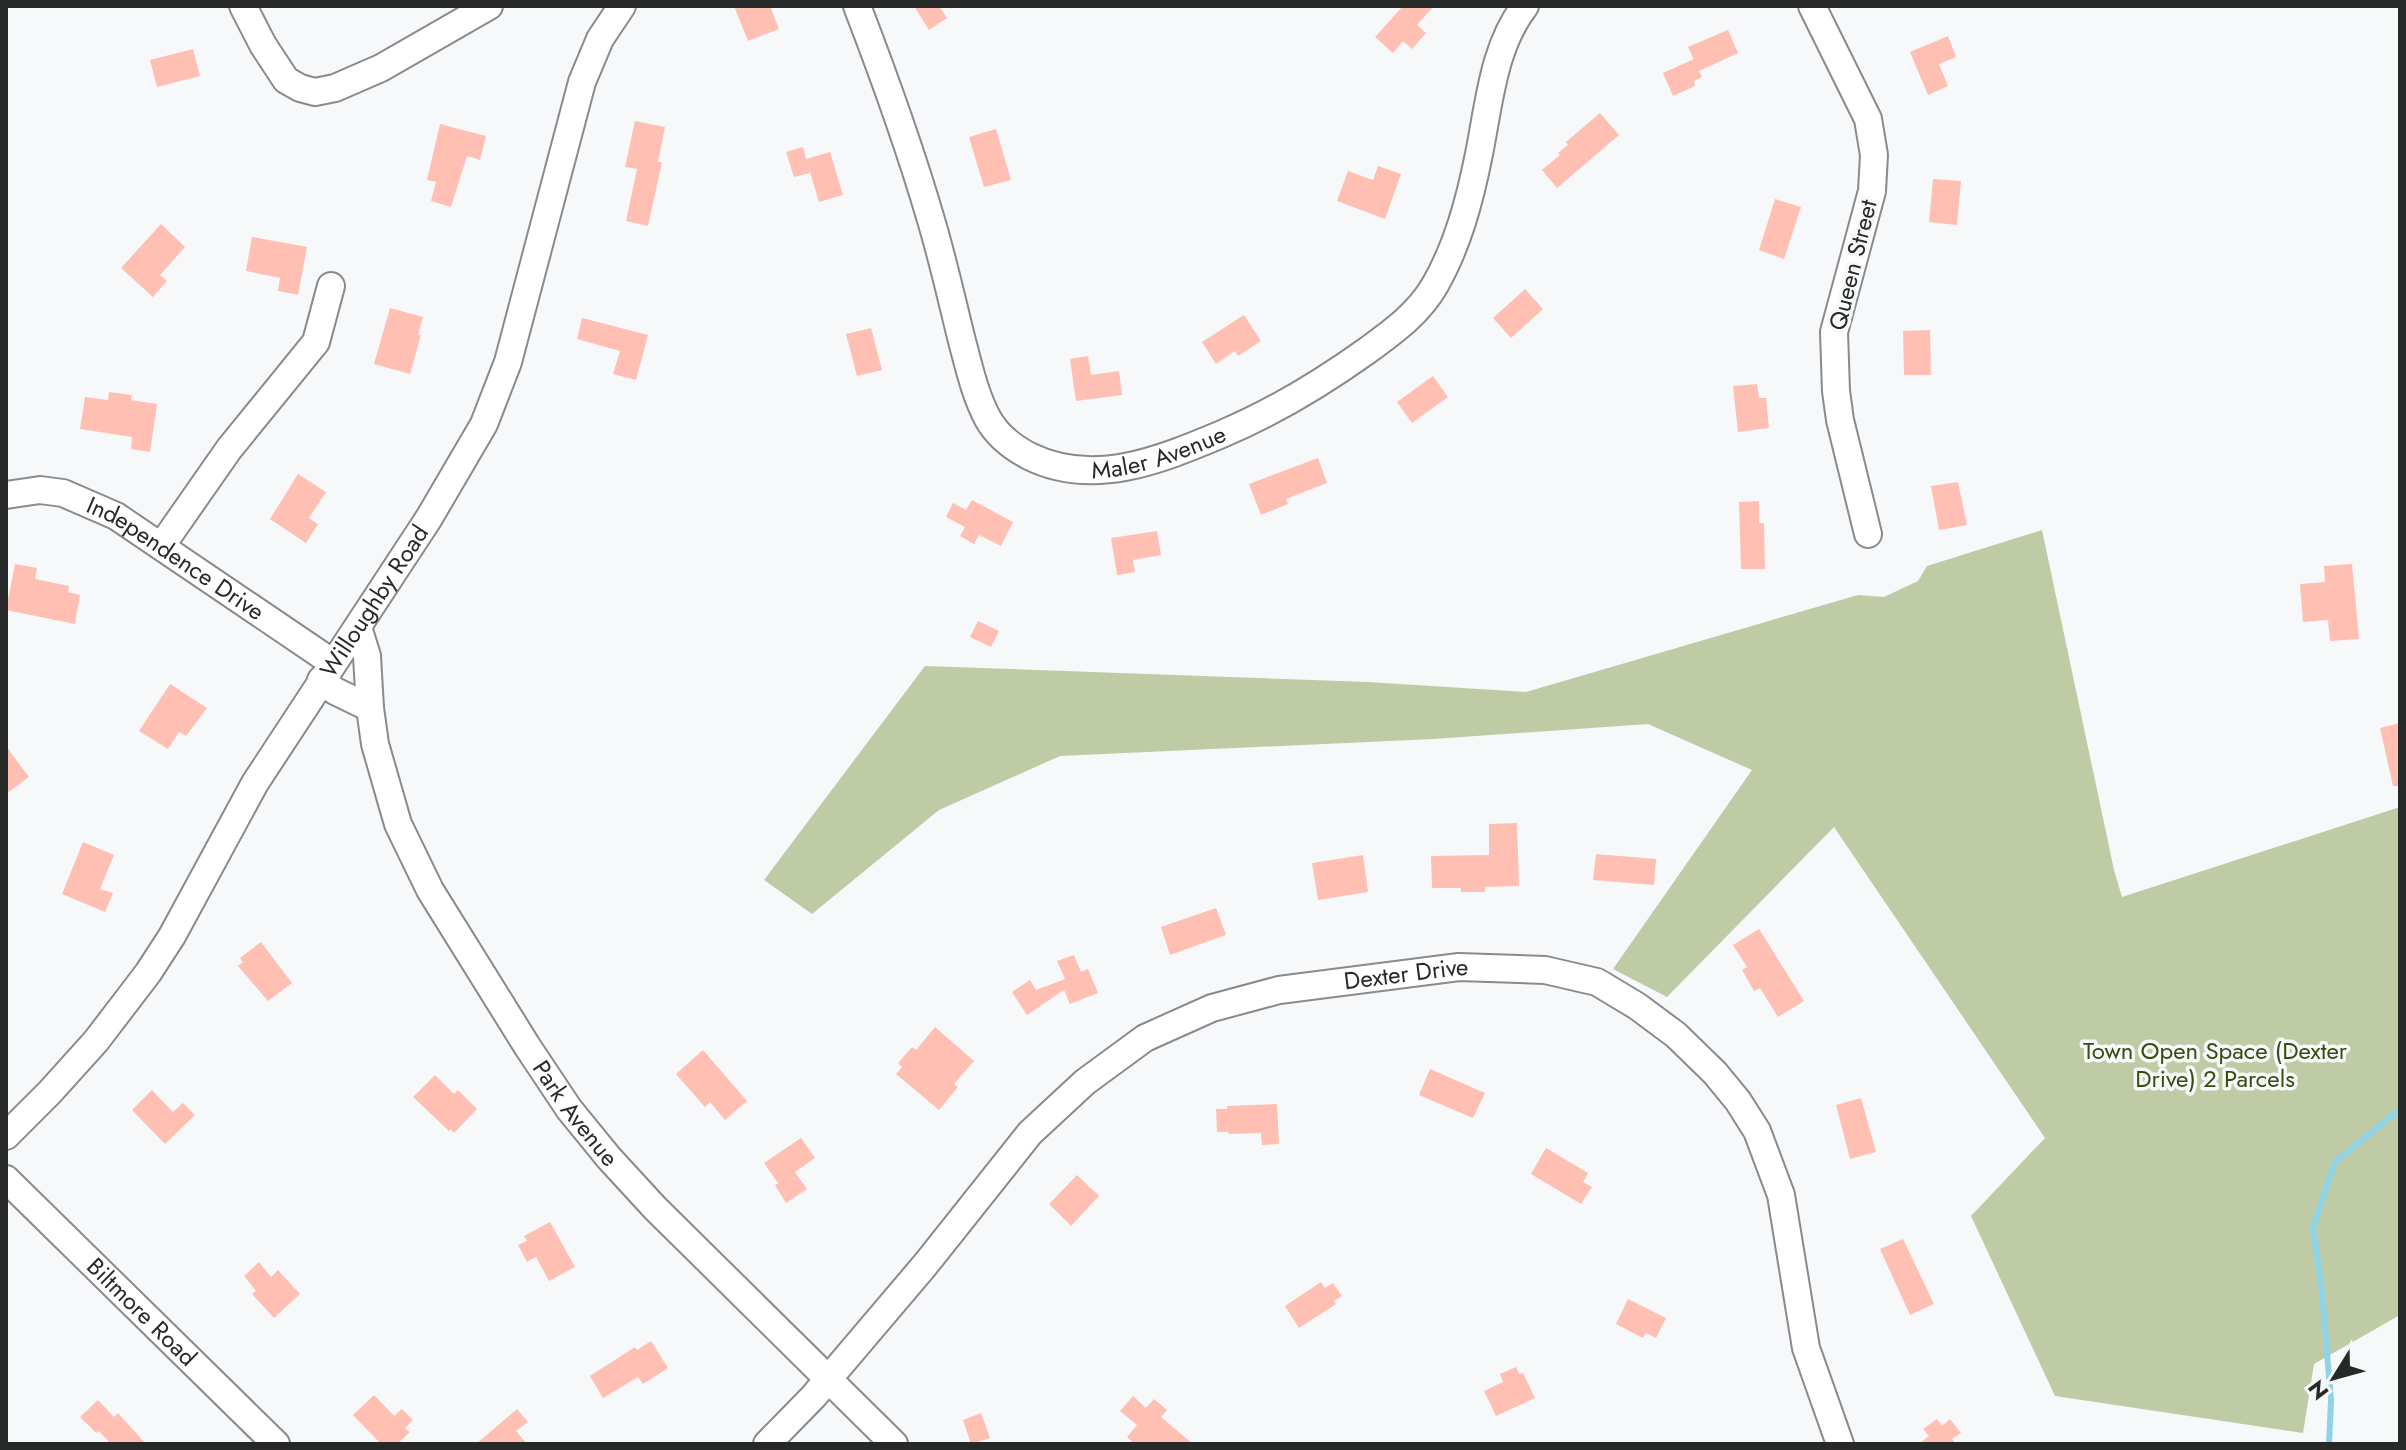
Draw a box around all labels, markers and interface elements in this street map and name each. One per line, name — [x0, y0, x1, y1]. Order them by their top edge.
street label: Queen Street — [1819, 196, 1886, 334]
street label: Maler Avenue — [1090, 416, 1231, 488]
street label: Independence Drive — [81, 487, 272, 629]
street label: Willoughby Road — [311, 518, 437, 684]
street label: Dexter Drive — [1342, 949, 1469, 999]
park label: Town Open Space (Dexter Drive) 2 Parcels — [2083, 1033, 2348, 1096]
street label: Park Avenue — [524, 1053, 627, 1174]
street label: Biltmore Road — [79, 1249, 205, 1374]
north arrow — [2294, 1338, 2374, 1418]
text: N — [2300, 1373, 2336, 1407]

